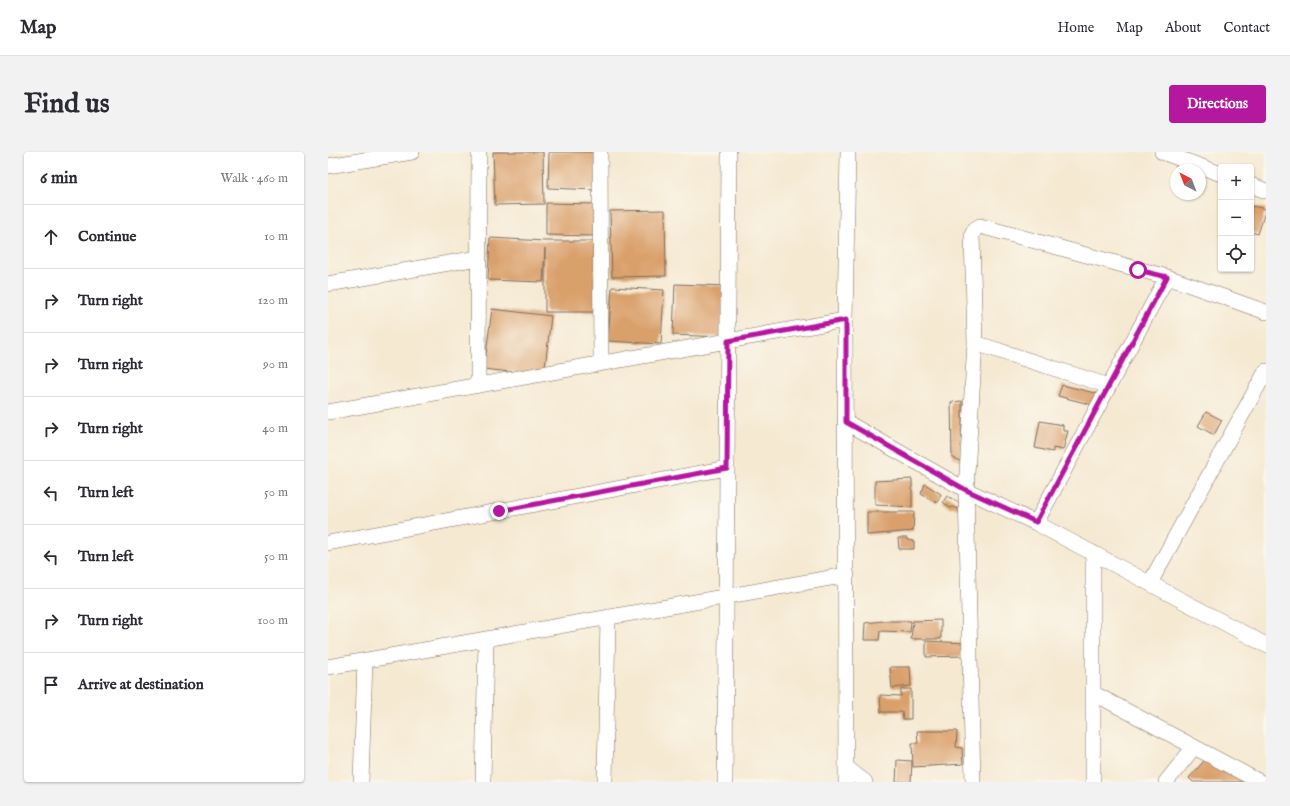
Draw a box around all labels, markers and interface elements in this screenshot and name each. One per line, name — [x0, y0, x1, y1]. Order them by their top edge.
text: Map — [20, 16, 56, 40]
text: Home — [1058, 19, 1094, 37]
text: Map — [1116, 19, 1143, 37]
text: About — [1165, 19, 1201, 37]
text: Contact — [1223, 19, 1270, 37]
button: Directions — [1169, 85, 1266, 123]
text: Find us — [24, 87, 110, 122]
north arrow — [1170, 164, 1206, 200]
map controls — [1218, 164, 1254, 272]
button: + — [1218, 164, 1254, 200]
text: 6 min — [40, 168, 78, 189]
text: Walk · 460 m — [221, 170, 288, 187]
button: − — [1218, 200, 1254, 236]
icon: ahead — [40, 226, 62, 248]
text: Continue — [78, 227, 136, 246]
text: 10 m — [264, 228, 288, 245]
button: locate — [1218, 236, 1254, 272]
route start — [1129, 261, 1147, 279]
icon: right — [40, 290, 62, 312]
text: Turn right — [78, 291, 143, 310]
text: 120 m — [258, 292, 288, 309]
icon: right — [40, 354, 62, 376]
text: Turn right — [78, 355, 143, 374]
text: 90 m — [263, 356, 288, 373]
icon: right — [40, 418, 62, 440]
text: Turn right — [78, 419, 143, 438]
text: 40 m — [262, 420, 288, 437]
icon: left — [40, 482, 62, 504]
text: Turn left — [78, 483, 134, 502]
text: 50 m — [264, 484, 288, 501]
route end — [490, 502, 508, 520]
icon: left — [40, 546, 62, 568]
text: Turn left — [78, 547, 134, 566]
text: 50 m — [264, 548, 288, 565]
icon: right — [40, 610, 62, 632]
text: Turn right — [78, 611, 143, 630]
text: 100 m — [258, 612, 288, 629]
icon: arrive — [40, 674, 62, 696]
text: Arrive at destination — [78, 675, 204, 694]

